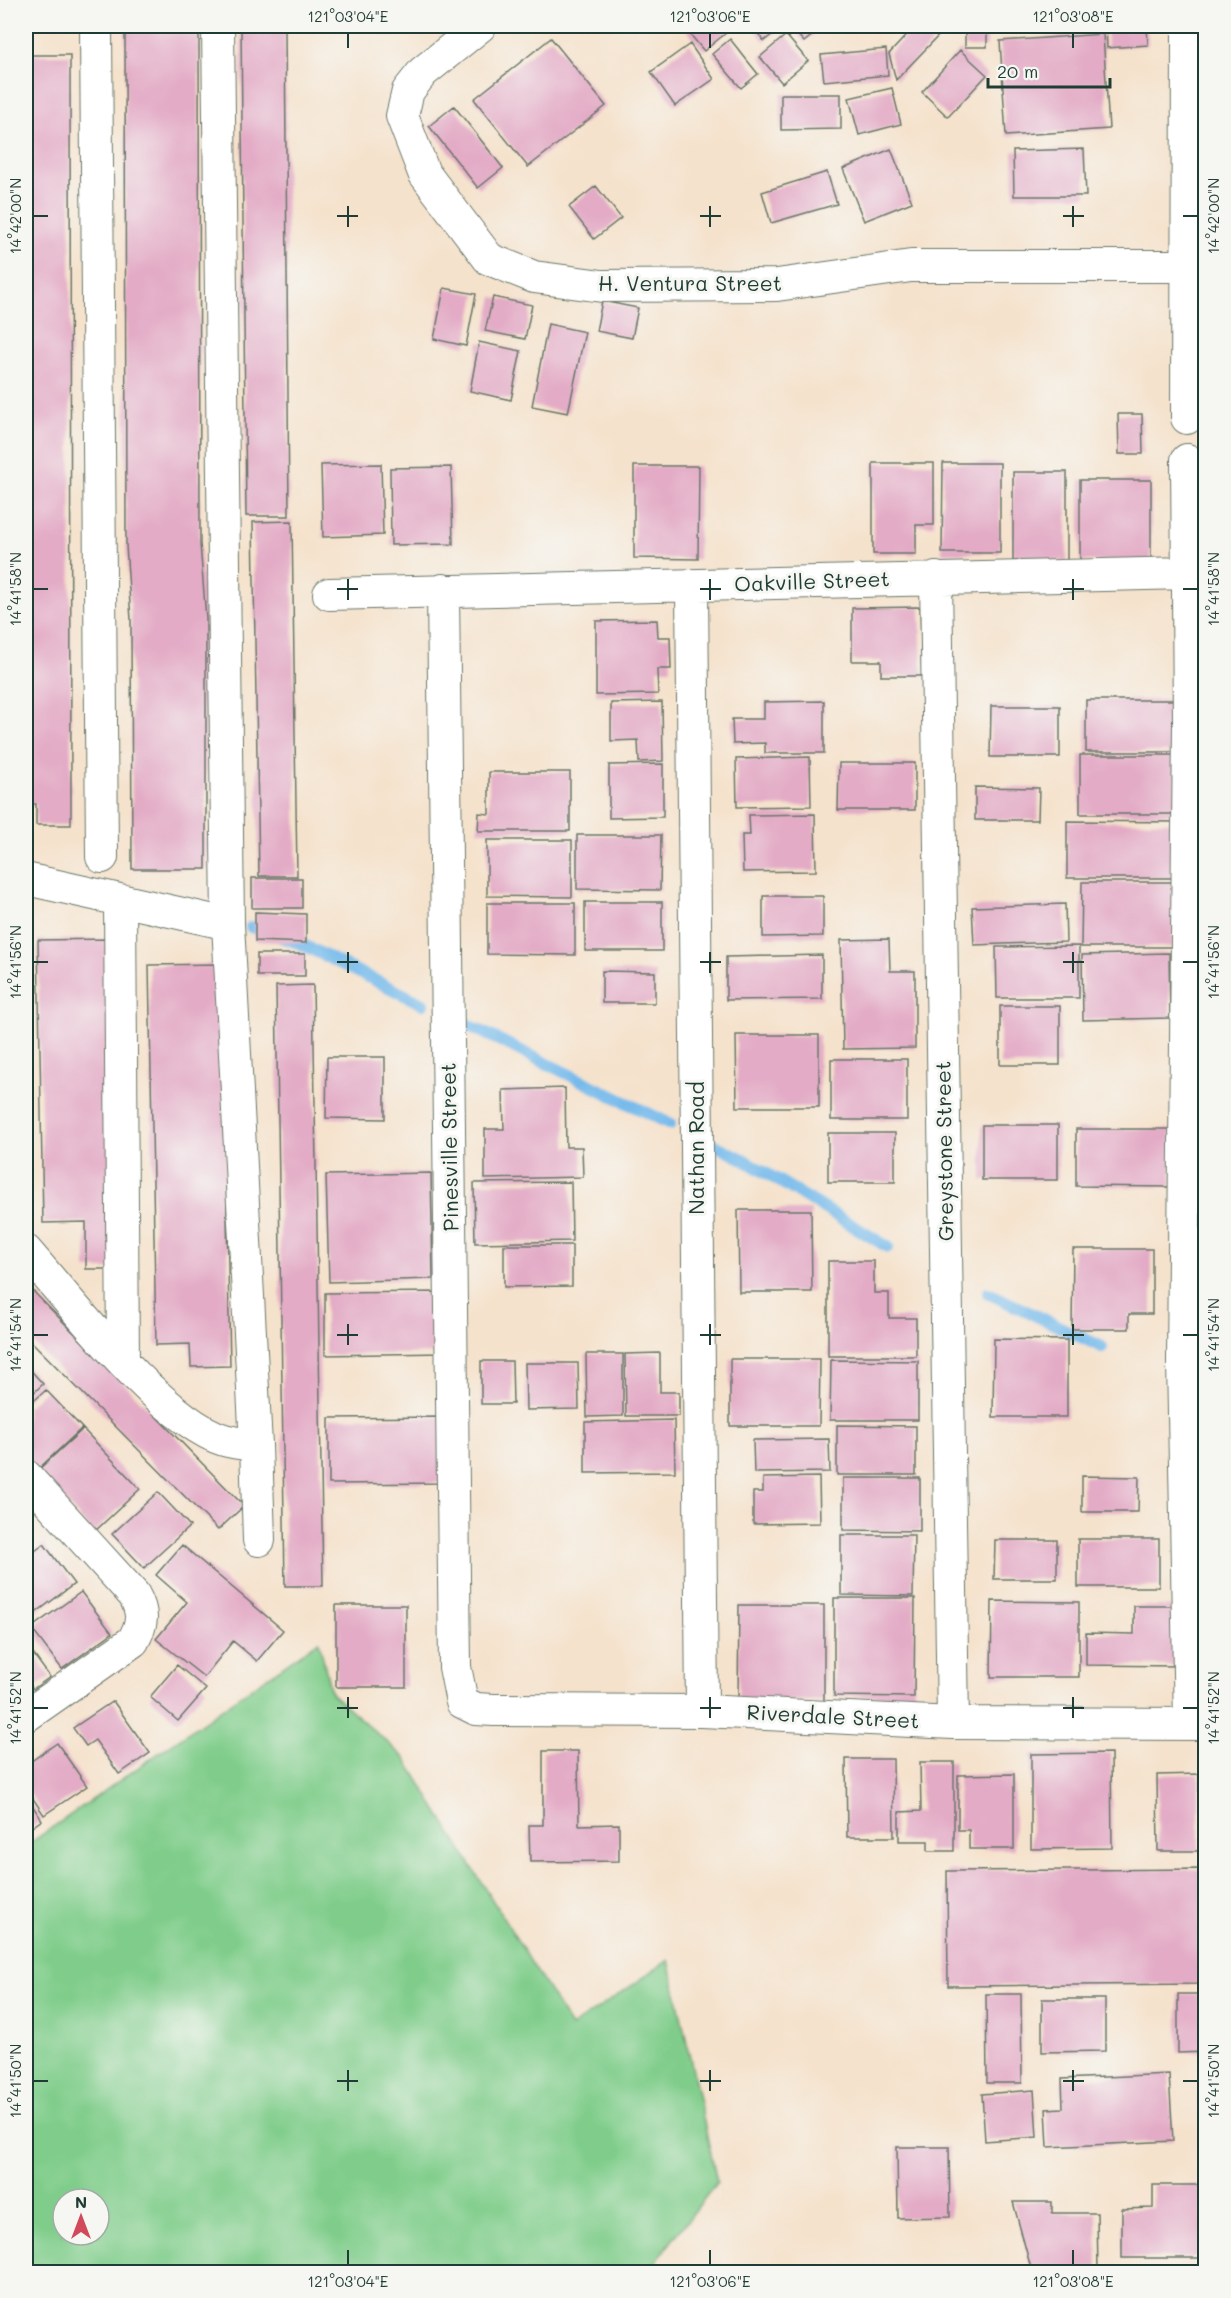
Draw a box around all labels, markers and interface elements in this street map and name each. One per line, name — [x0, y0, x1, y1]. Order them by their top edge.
text: 121°03'04"E — [308, 6, 389, 26]
text: 121°03'06"E — [669, 6, 751, 26]
text: 121°03'08"E — [1032, 6, 1114, 26]
scale bar — [988, 51, 1110, 89]
text: 20 m — [997, 59, 1038, 83]
text: 14°42'00"N — [5, 178, 25, 254]
text: 14°42'00"N — [1203, 178, 1223, 254]
street label: H. Ventura Street — [598, 269, 782, 296]
text: 14°41'58"N — [5, 552, 25, 626]
text: 14°41'58"N — [1203, 552, 1223, 626]
street label: Oakville Street — [734, 564, 890, 597]
text: 14°41'56"N — [5, 925, 25, 999]
text: 14°41'56"N — [1203, 925, 1223, 999]
street label: Greystone Street — [928, 1061, 959, 1241]
street label: Pinesville Street — [434, 1062, 463, 1232]
street label: Nathan Road — [682, 1081, 709, 1215]
text: 14°41'54"N — [5, 1298, 25, 1372]
text: 14°41'54"N — [1203, 1298, 1223, 1372]
text: 14°41'52"N — [5, 1671, 25, 1745]
text: 14°41'52"N — [1203, 1671, 1223, 1745]
street label: Riverdale Street — [746, 1697, 920, 1734]
text: 14°41'50"N — [5, 2044, 25, 2118]
text: 14°41'50"N — [1203, 2044, 1223, 2118]
north arrow — [51, 2187, 111, 2247]
text: N — [75, 2191, 87, 2212]
text: 121°03'04"E — [308, 2271, 389, 2291]
text: 121°03'06"E — [669, 2271, 751, 2291]
text: 121°03'08"E — [1032, 2271, 1114, 2291]

